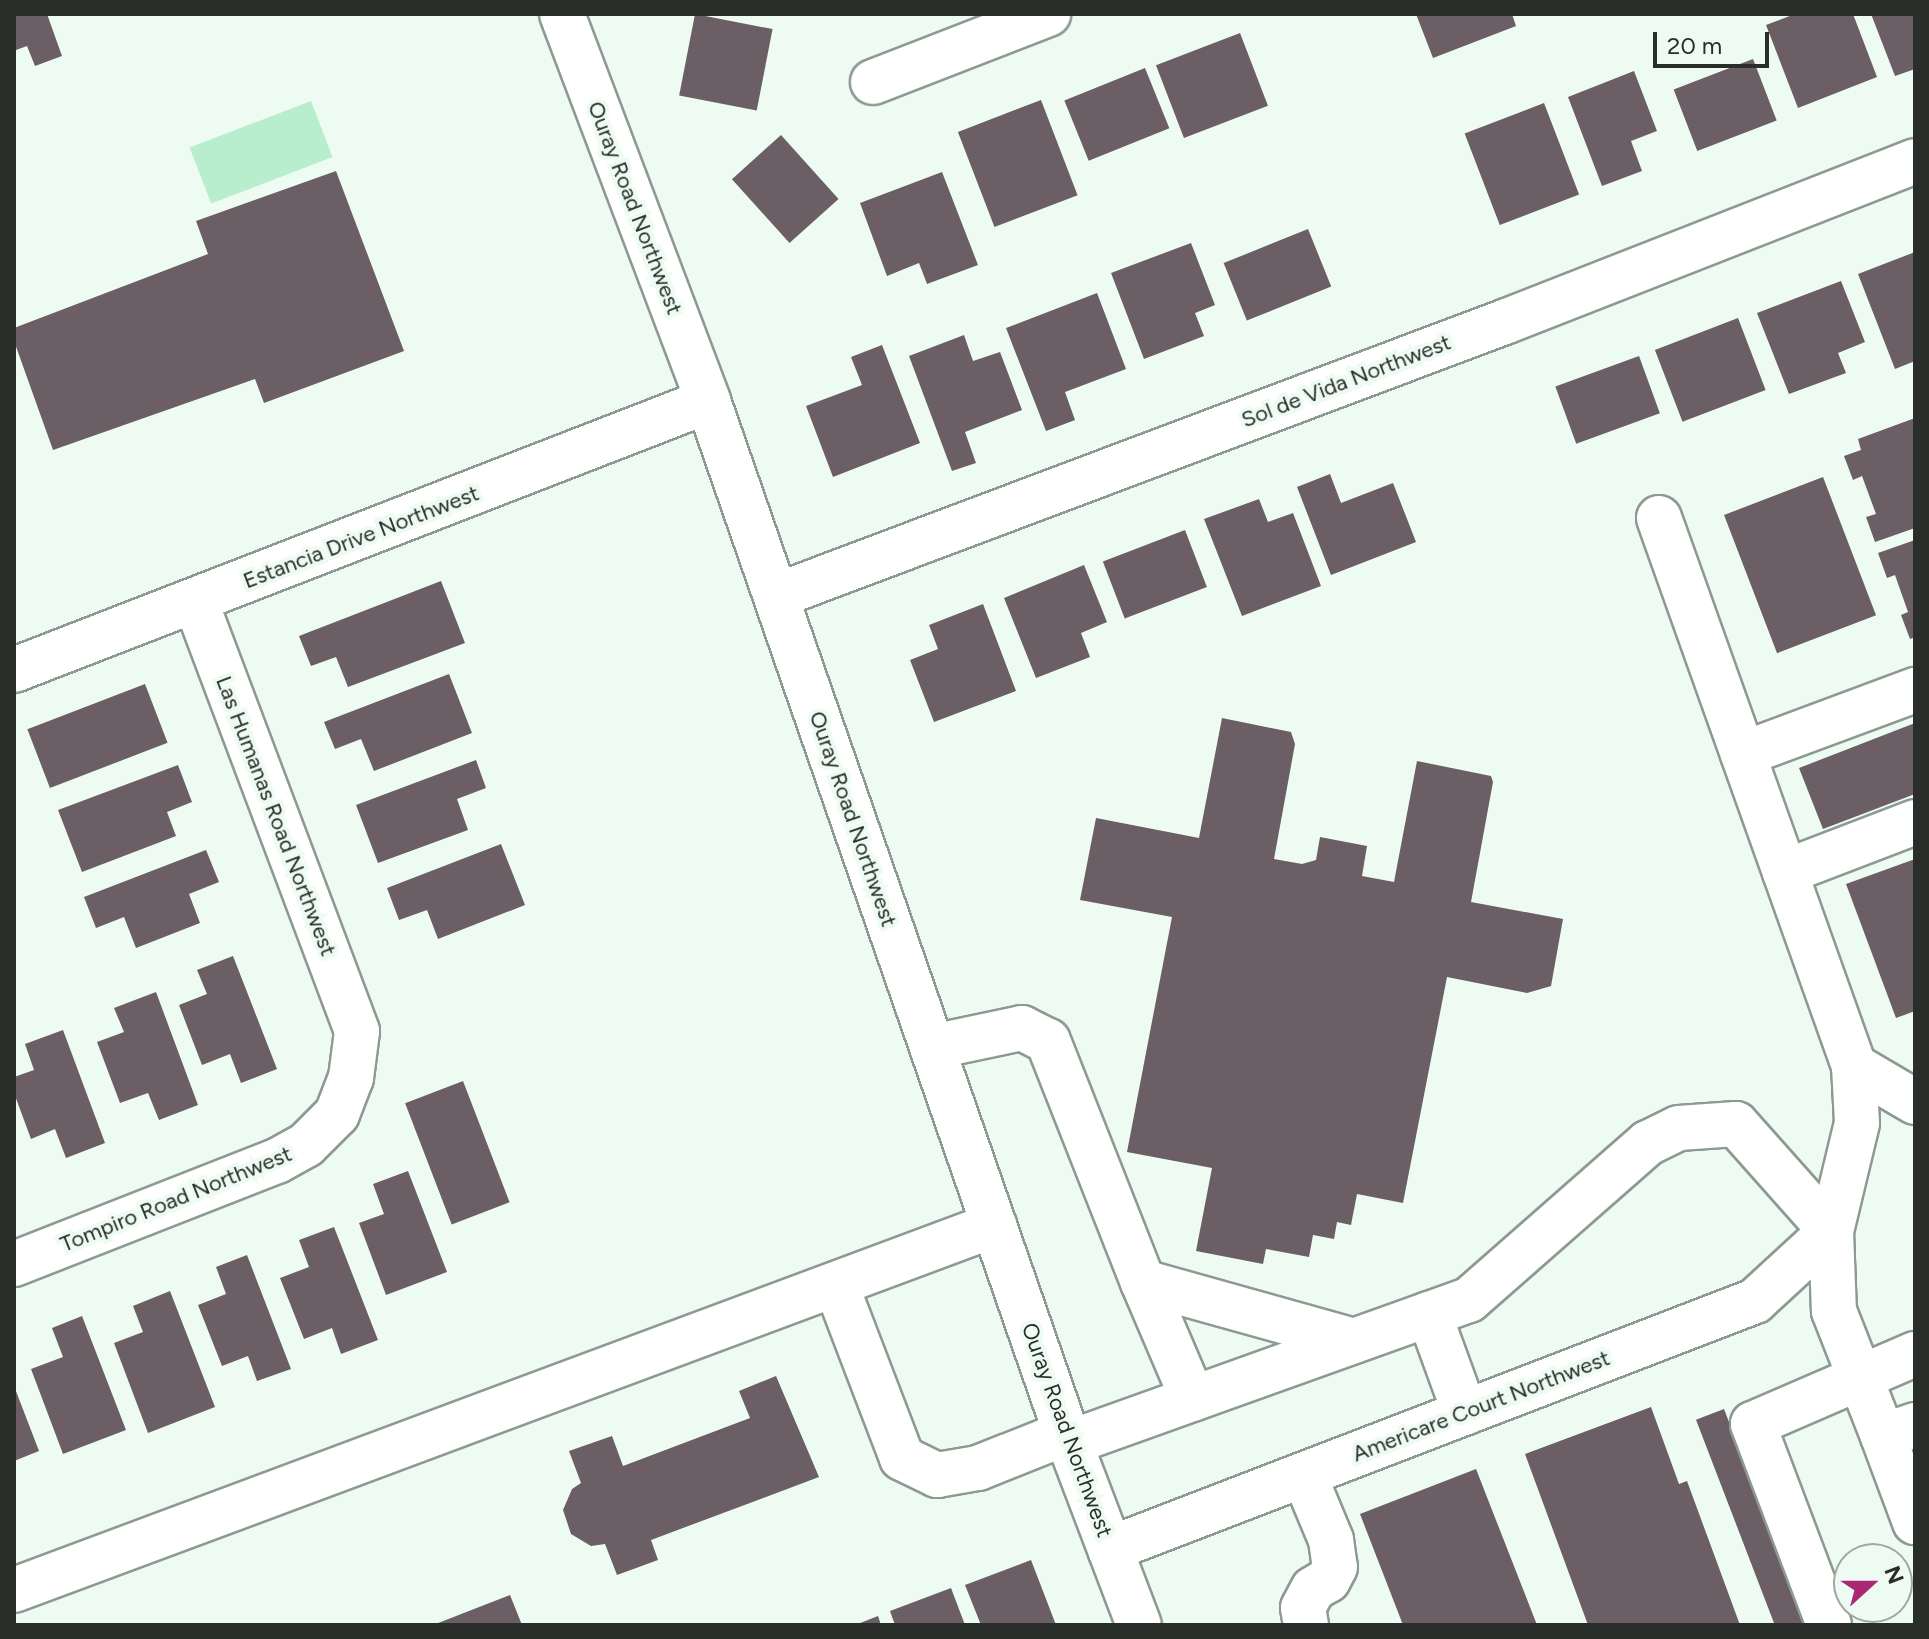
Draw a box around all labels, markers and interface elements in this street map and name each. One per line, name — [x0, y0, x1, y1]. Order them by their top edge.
scale bar — [1657, 16, 1773, 66]
text: 20 m — [1667, 31, 1722, 60]
street label: Ouray Road Northwest — [582, 98, 688, 318]
street label: Sol de Vida Northwest — [1238, 329, 1454, 433]
street label: Estancia Drive Northwest — [239, 480, 483, 594]
street label: Las Humanas Road Northwest — [210, 672, 342, 960]
street label: Ouray Road Northwest — [804, 708, 902, 930]
street label: Tompiro Road Northwest — [56, 1140, 296, 1258]
street label: Ouray Road Northwest — [1016, 1319, 1118, 1541]
street label: Americare Court Northwest — [1349, 1345, 1613, 1467]
north arrow — [1833, 1543, 1913, 1623]
text: N — [1878, 1562, 1910, 1588]

